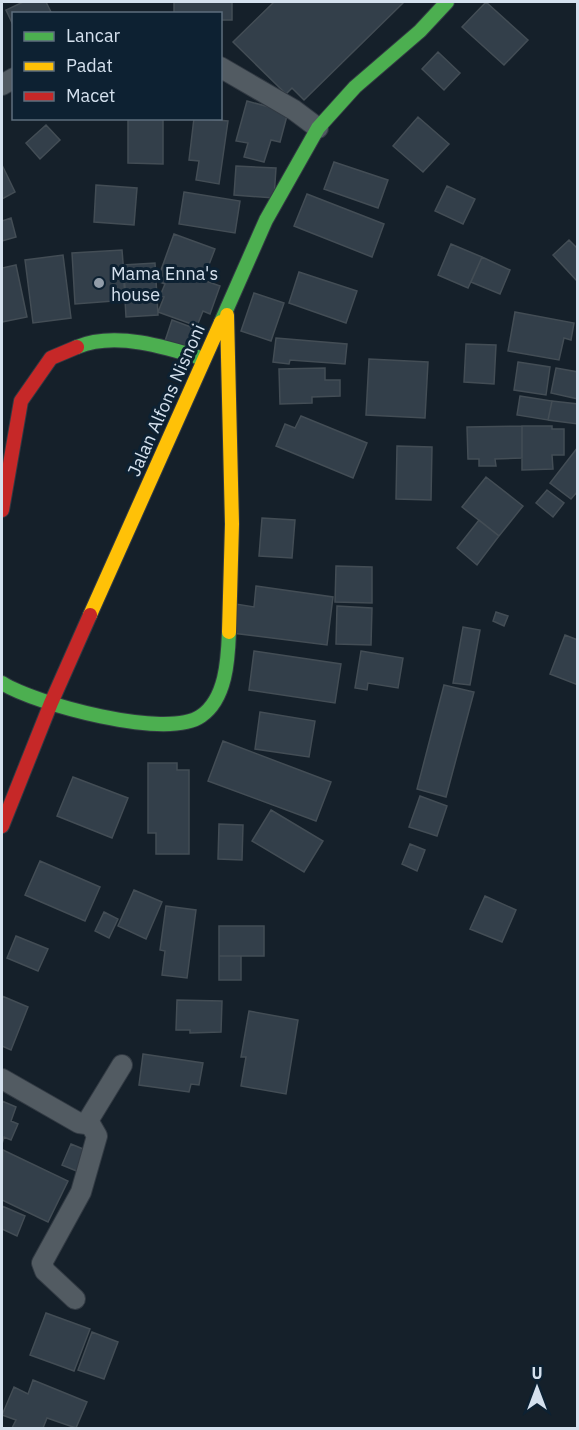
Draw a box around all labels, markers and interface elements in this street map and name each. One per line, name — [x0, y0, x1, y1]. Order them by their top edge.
legend — [12, 12, 222, 120]
text: Lancar — [66, 24, 121, 47]
text: Padat — [66, 54, 113, 77]
text: Macet — [66, 84, 115, 107]
place label: Mama Enna's house — [111, 262, 218, 306]
marker: Mama Enna's house — [92, 276, 106, 290]
street label: Jalan Alfons Nisnoni — [122, 320, 210, 480]
north arrow — [507, 1358, 567, 1418]
text: U — [531, 1363, 543, 1383]

